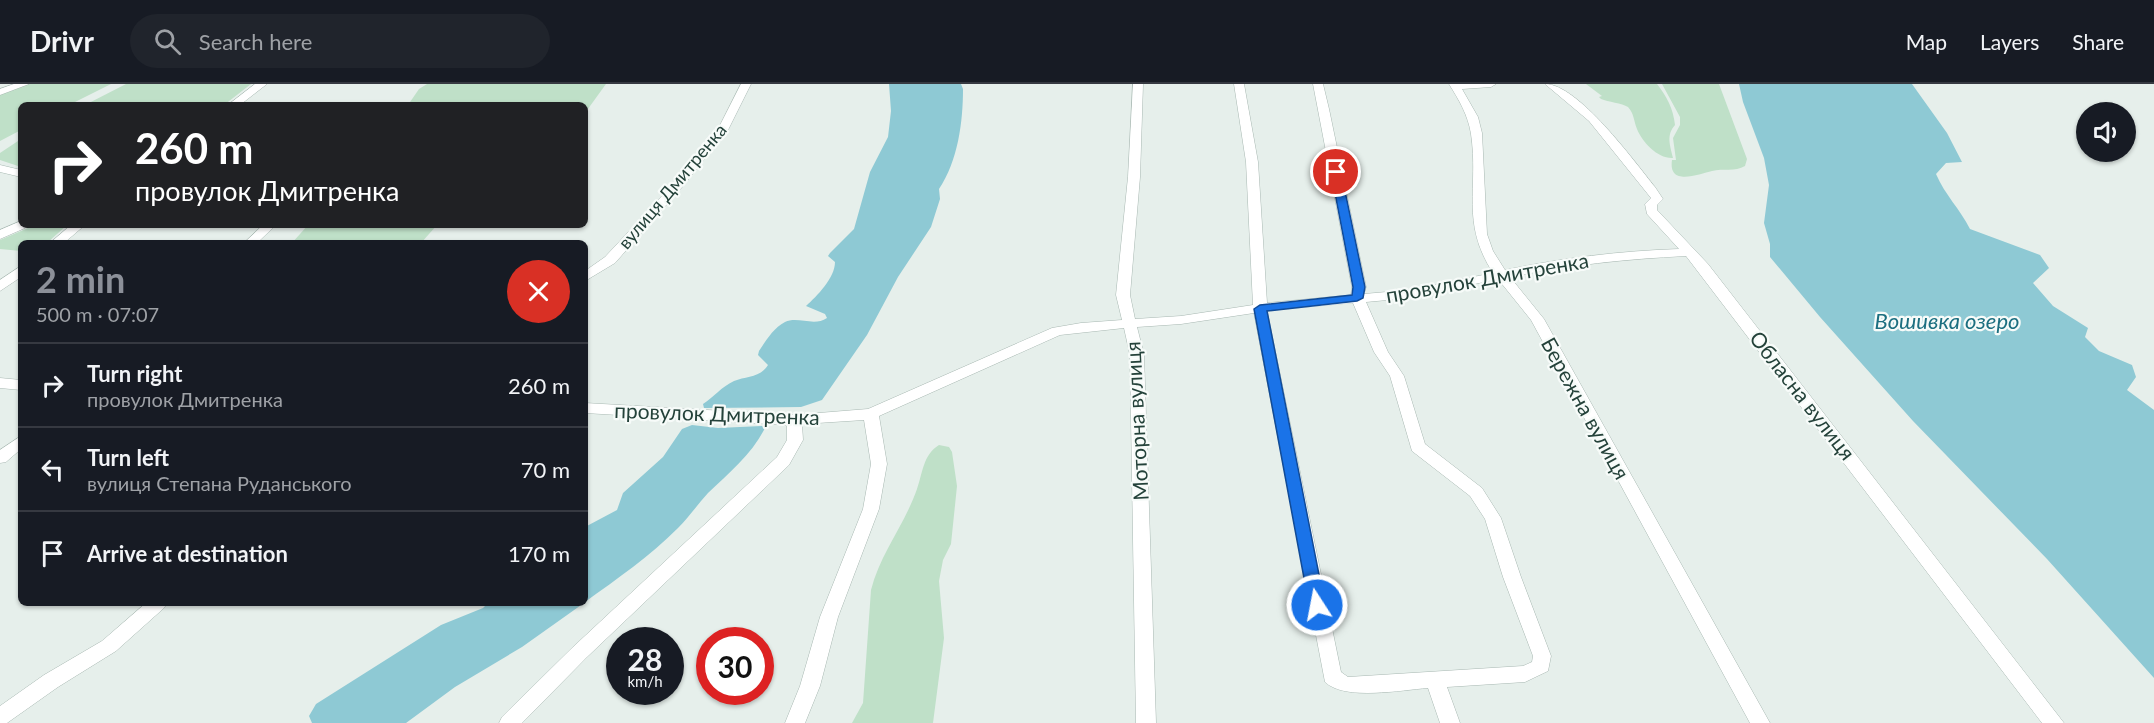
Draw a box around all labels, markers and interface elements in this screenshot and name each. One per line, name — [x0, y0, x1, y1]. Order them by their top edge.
search box — [130, 14, 550, 68]
text: Drivr — [30, 24, 94, 58]
icon: search — [151, 25, 184, 58]
text: Search here — [199, 28, 312, 55]
text: Map — [1906, 29, 1947, 54]
text: Layers — [1980, 29, 2039, 54]
text: Share — [2072, 29, 2124, 54]
map controls — [2076, 102, 2136, 162]
button: sound — [2076, 102, 2136, 162]
street label: вулиця Дмитренка — [613, 119, 731, 253]
text: 260 m — [135, 123, 253, 173]
icon: right — [36, 126, 114, 204]
pin — [1310, 146, 1361, 197]
icon: arrive — [1319, 155, 1352, 188]
text: провулок Дмитренка — [135, 174, 400, 207]
street label: провулок Дмитренка — [1384, 247, 1590, 307]
text: 2 min — [36, 257, 125, 301]
button: close — [507, 260, 570, 323]
text: 500 m · 07:07 — [36, 302, 159, 326]
water label: Вошивка озеро — [1875, 307, 2019, 334]
street label: Обласна вулиця — [1745, 326, 1861, 464]
street label: Бережна вулиця — [1537, 333, 1635, 483]
street label: Моторна вулиця — [1119, 341, 1153, 501]
text: Turn right — [87, 360, 182, 387]
icon: right — [36, 369, 69, 402]
text: 260 m — [508, 372, 570, 399]
text: провулок Дмитренка — [87, 387, 283, 411]
street label: провулок Дмитренка — [614, 397, 820, 429]
text: Turn left — [87, 444, 169, 471]
icon: left — [36, 453, 69, 486]
text: 70 m — [521, 456, 570, 483]
text: вулиця Степана Руданського — [87, 471, 352, 495]
icon: arrive — [36, 537, 69, 570]
text: Arrive at destination — [87, 540, 288, 567]
text: 170 m — [508, 540, 570, 567]
position arrow — [1285, 573, 1349, 637]
speed limit sign: 30 — [696, 627, 774, 705]
text: 28 — [628, 641, 662, 677]
text: km/h — [627, 672, 663, 690]

